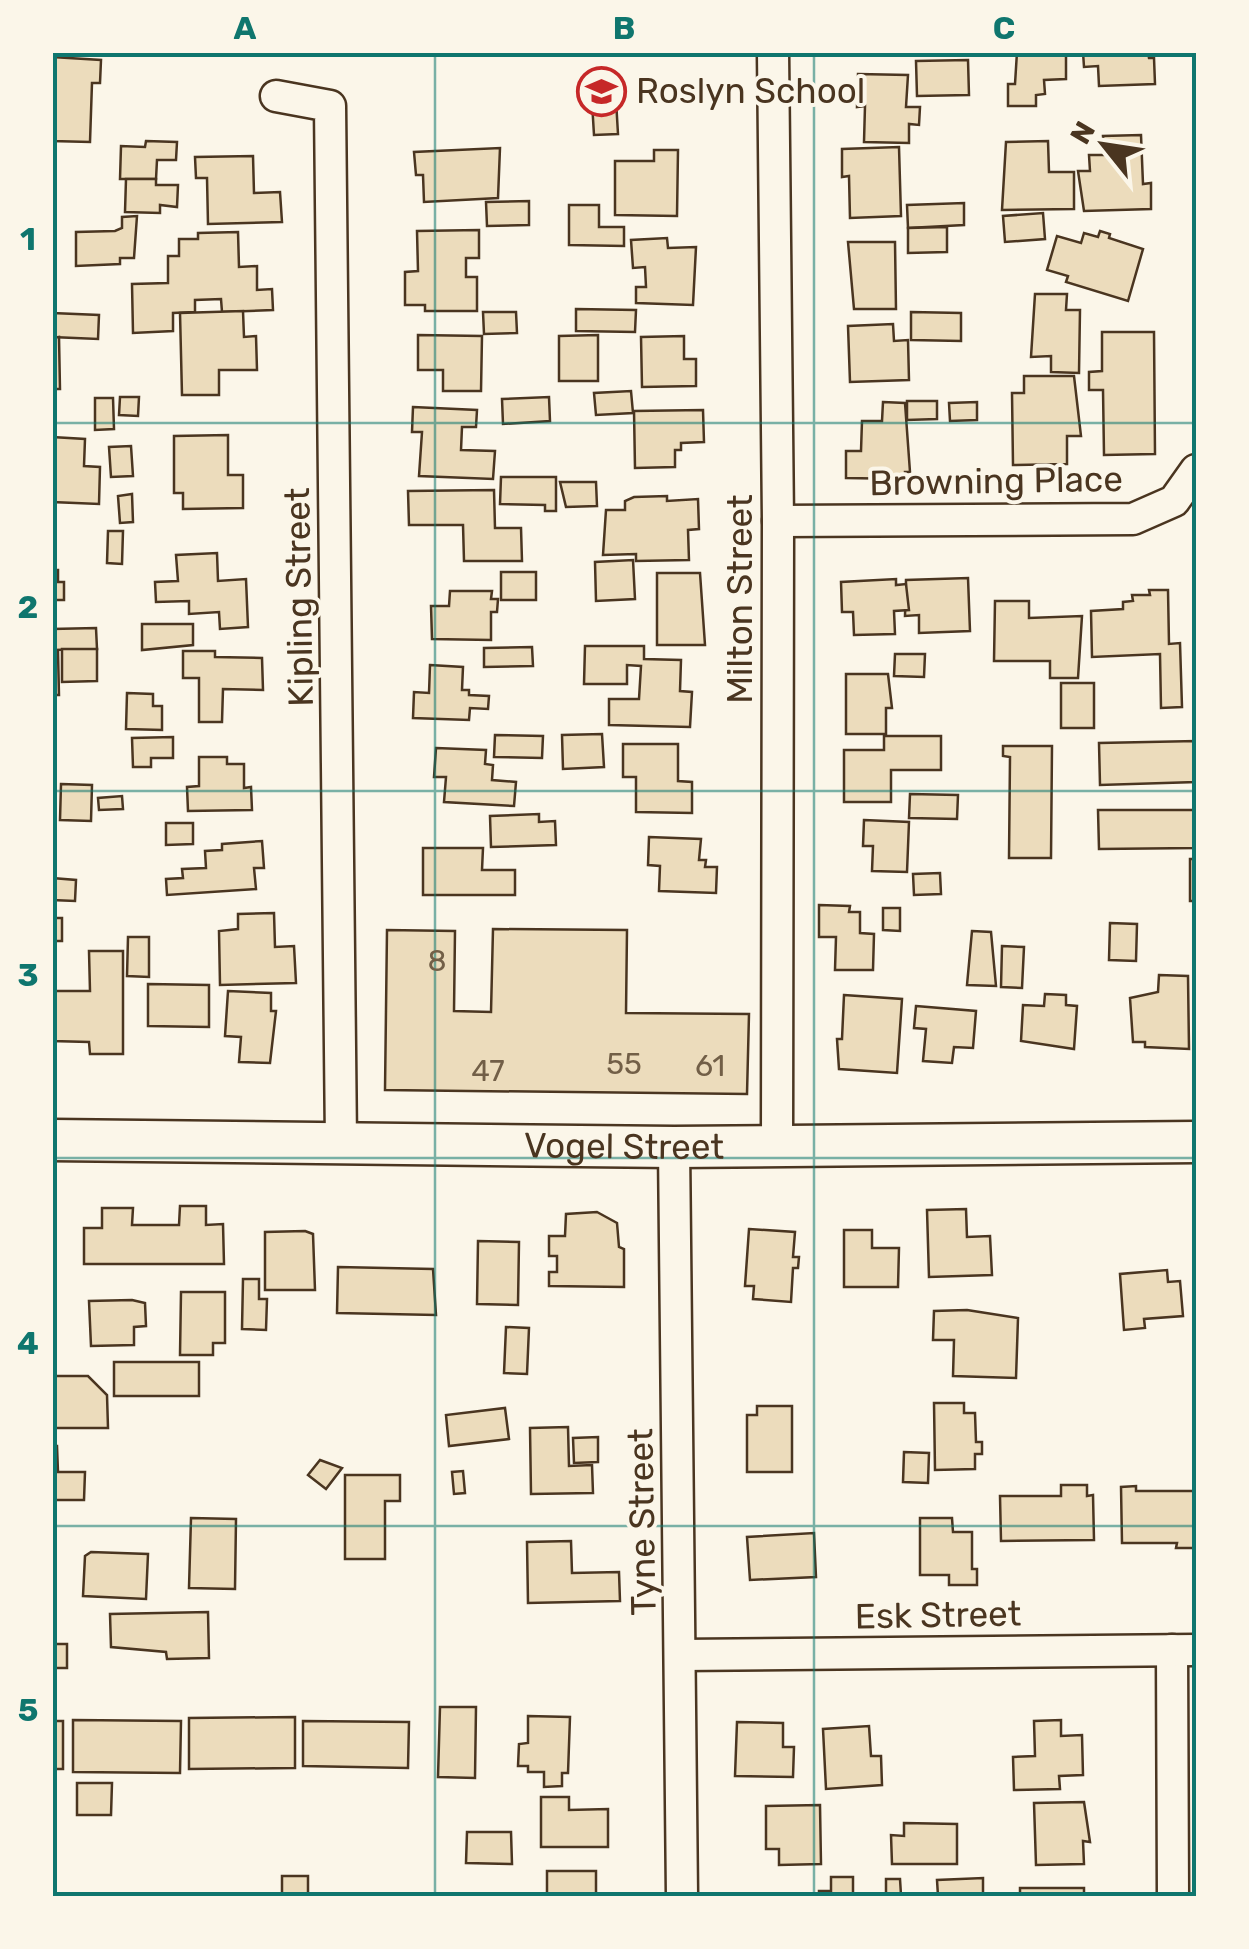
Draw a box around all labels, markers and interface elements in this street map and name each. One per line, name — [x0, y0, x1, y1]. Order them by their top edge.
text: A — [234, 9, 257, 47]
text: B — [613, 9, 635, 47]
text: C — [993, 9, 1015, 47]
school or university icon: Roslyn School — [575, 65, 627, 117]
place label: Roslyn School — [636, 70, 865, 112]
north arrow — [1054, 95, 1154, 195]
text: N — [1063, 116, 1102, 150]
text: 1 — [20, 220, 36, 258]
street label: Browning Place — [869, 458, 1123, 504]
street label: Kipling Street — [276, 487, 322, 707]
street label: Milton Street — [719, 494, 761, 704]
text: 2 — [18, 588, 38, 626]
house number: 8 — [427, 943, 447, 979]
text: 3 — [17, 956, 39, 994]
house number: 55 — [606, 1046, 642, 1082]
house number: 61 — [695, 1048, 725, 1084]
house number: 47 — [471, 1053, 505, 1089]
street label: Vogel Street — [524, 1124, 724, 1168]
text: 4 — [17, 1324, 39, 1362]
street label: Tyne Street — [619, 1428, 665, 1616]
street label: Esk Street — [854, 1593, 1022, 1637]
text: 5 — [18, 1691, 38, 1729]

